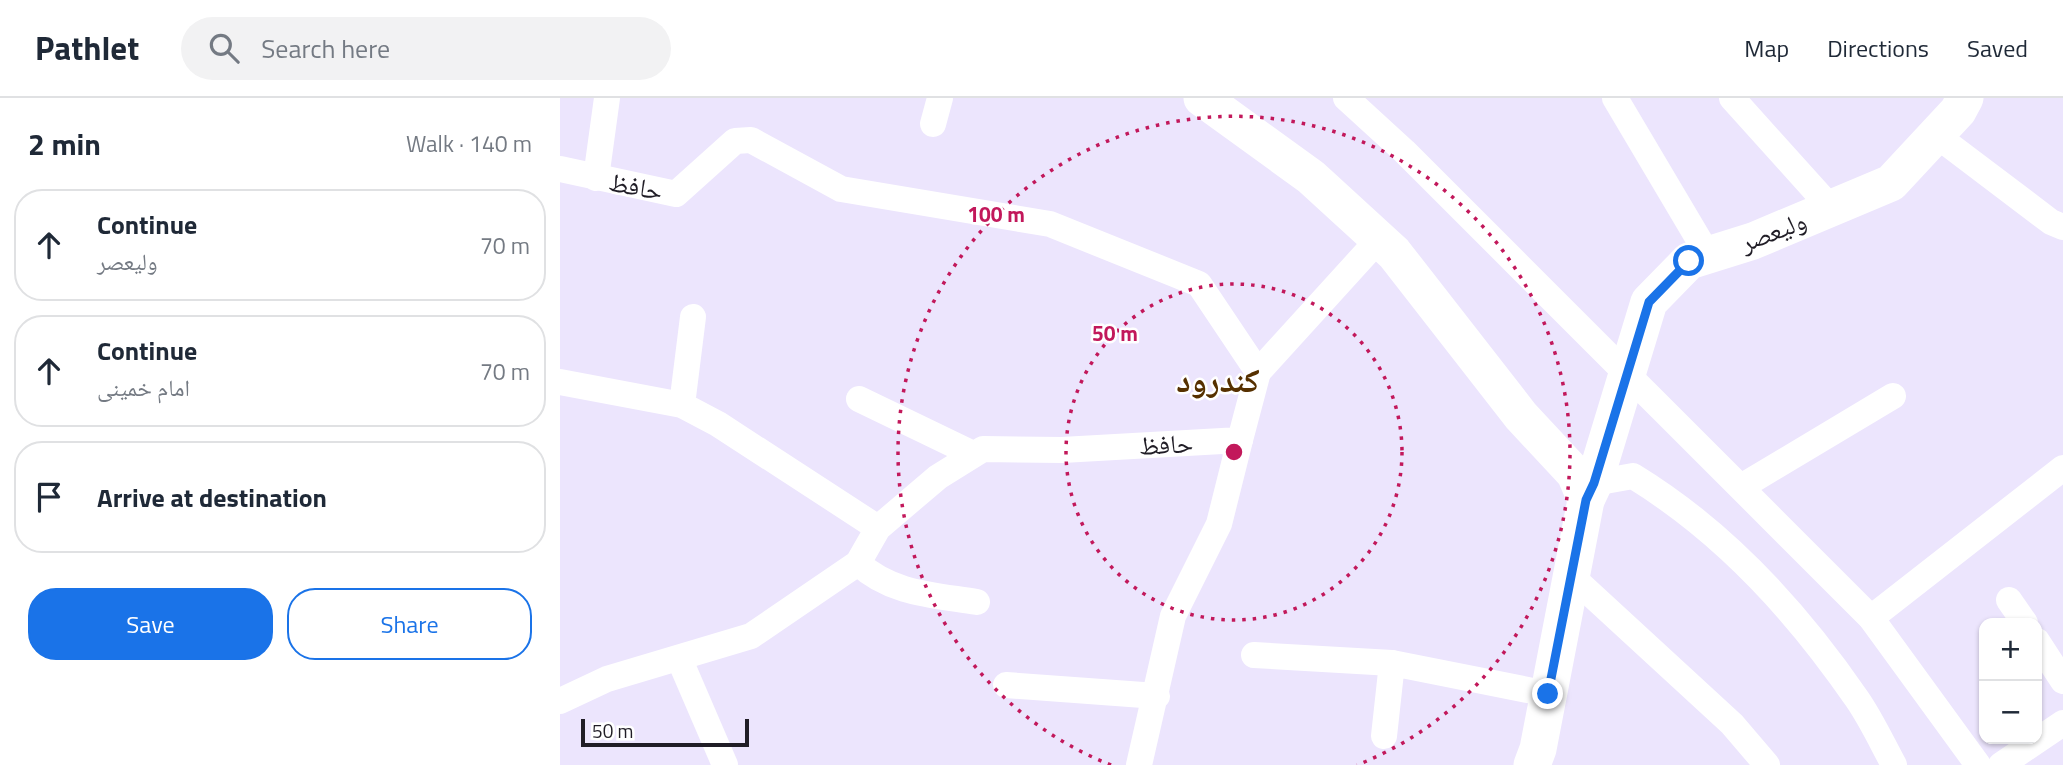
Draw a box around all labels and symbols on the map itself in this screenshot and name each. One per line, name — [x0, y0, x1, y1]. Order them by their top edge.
street label: حافظ — [606, 162, 666, 210]
text: 100 m — [967, 198, 1025, 230]
street label: ولیعصر — [1733, 201, 1812, 262]
route start — [1673, 245, 1704, 276]
text: 50 m — [1092, 317, 1138, 349]
district label: کندرود — [1176, 355, 1260, 405]
street label: حافظ — [1138, 423, 1194, 465]
centre of rings — [1222, 440, 1246, 464]
route end — [1532, 678, 1563, 709]
scale bar — [581, 716, 749, 748]

